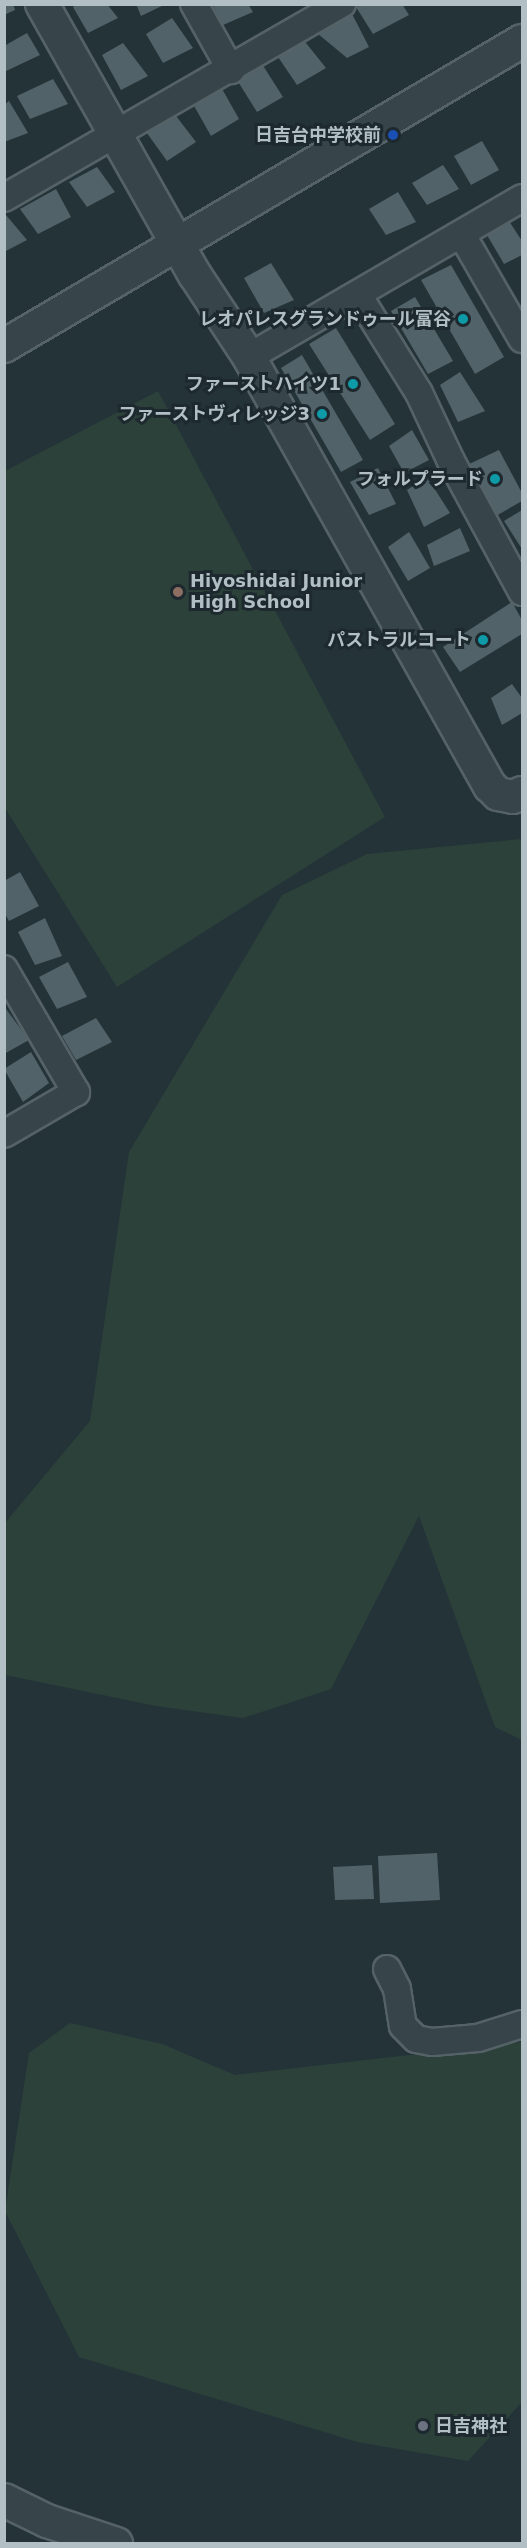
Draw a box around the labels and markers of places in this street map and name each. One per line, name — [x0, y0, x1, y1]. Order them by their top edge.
place label: 日吉台中学校前 — [255, 124, 381, 146]
marker: 日吉台中学校前 — [386, 128, 400, 142]
place label: レオパレスグランドゥール富谷 — [199, 308, 451, 330]
marker: レオパレスグランドゥール富谷 — [456, 312, 470, 326]
place label: ファーストハイツ1 — [184, 373, 341, 395]
marker: ファーストハイツ1 — [346, 377, 360, 391]
place label: ファーストヴィレッジ3 — [117, 403, 310, 425]
marker: ファーストヴィレッジ3 — [315, 407, 329, 421]
place label: フォルプラード — [357, 468, 483, 490]
marker: フォルプラード — [488, 472, 502, 486]
place label: Hiyoshidai Junior High School — [190, 571, 362, 614]
marker: Hiyoshidai Junior High School — [171, 585, 185, 599]
place label: パストラルコート — [327, 629, 471, 651]
marker: パストラルコート — [476, 633, 490, 647]
place label: 日吉神社 — [435, 2415, 507, 2437]
marker: 日吉神社 — [416, 2419, 430, 2433]

